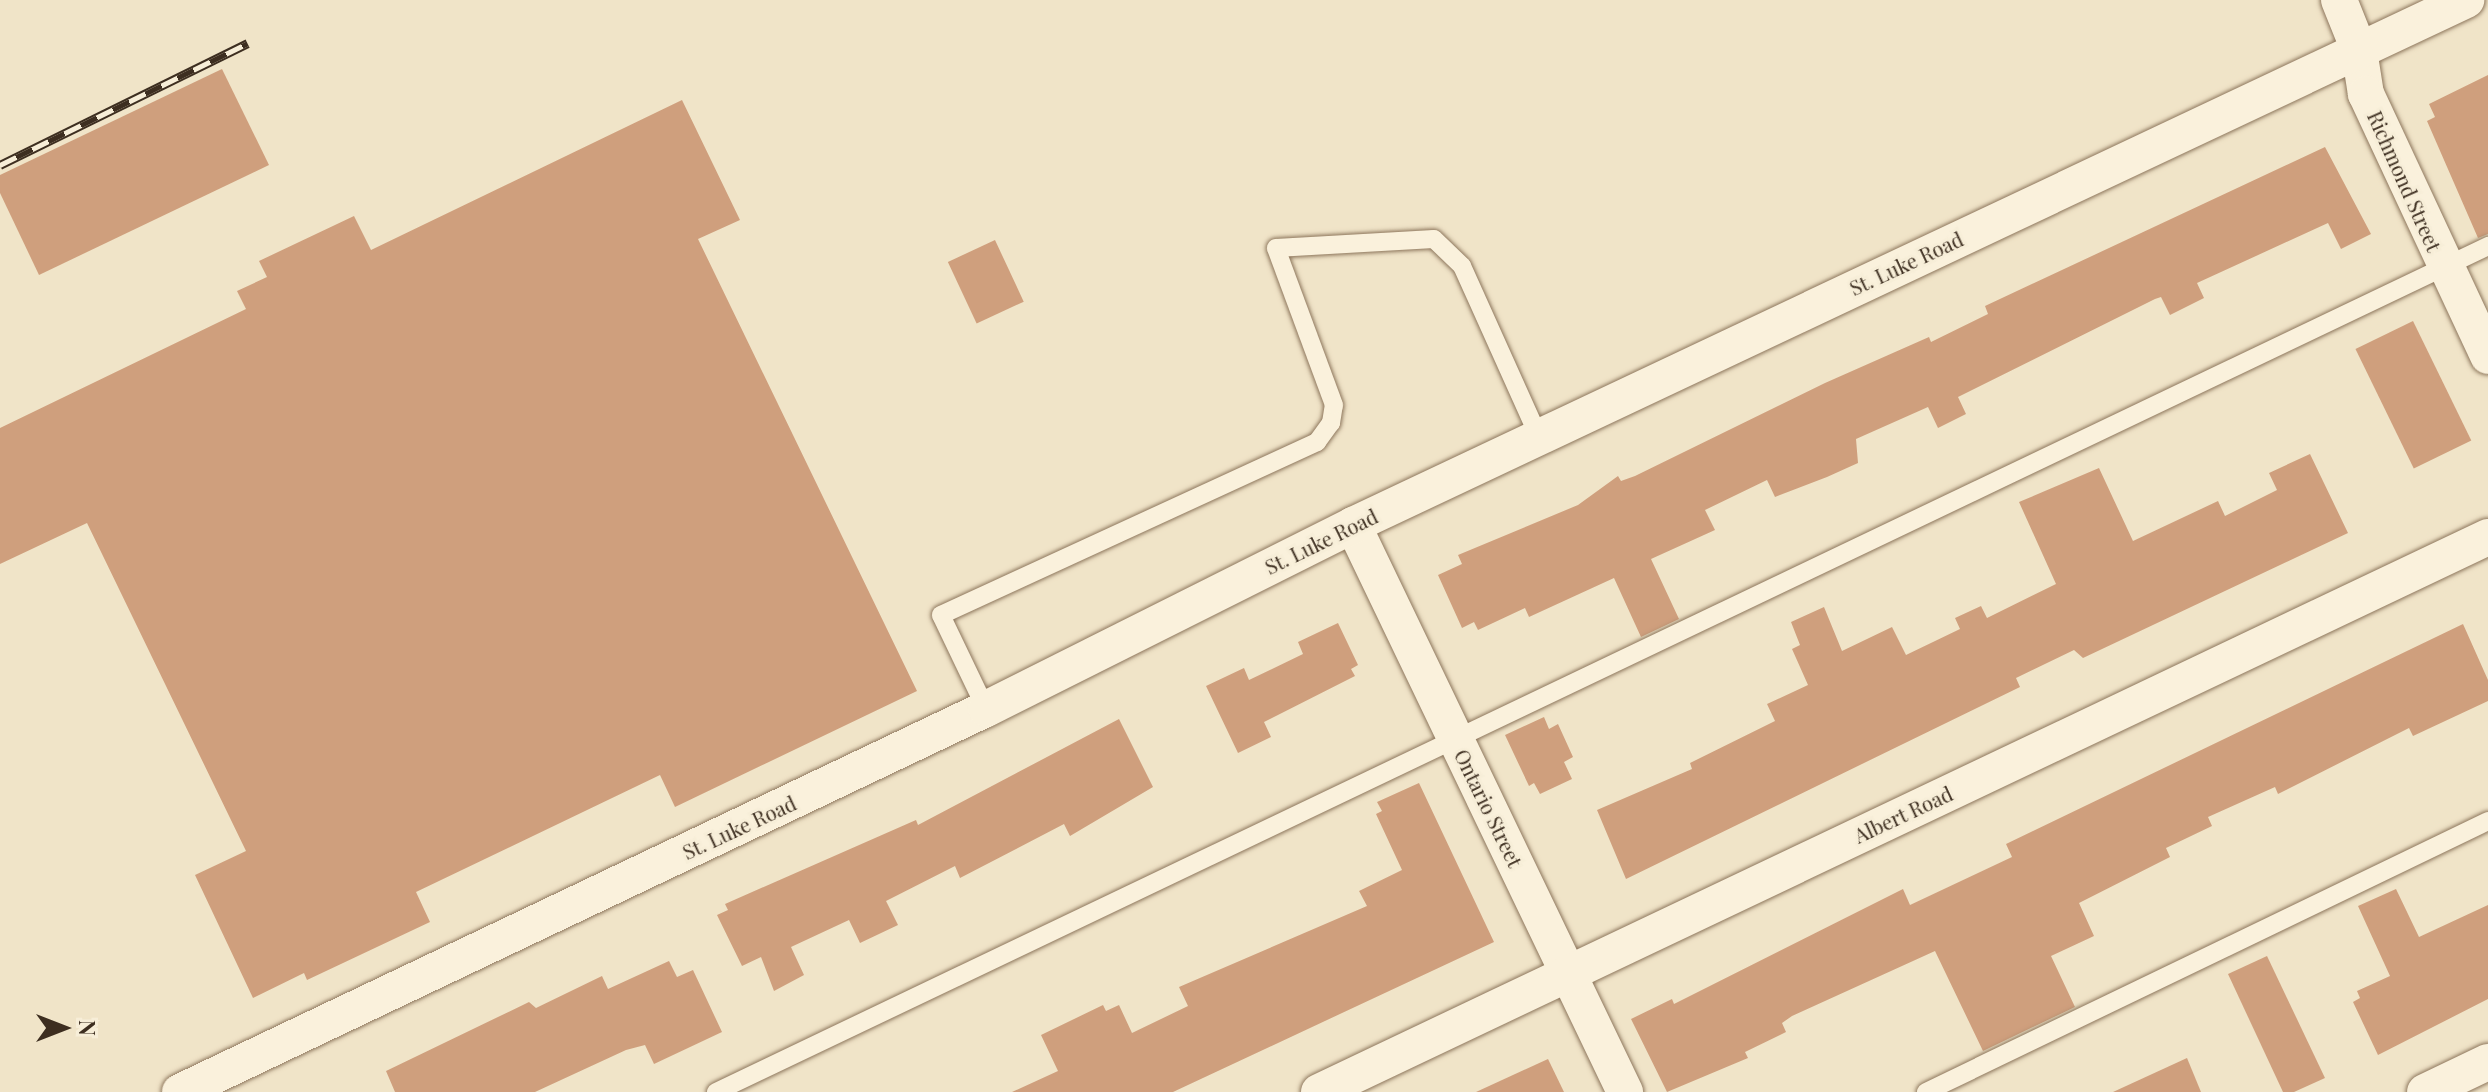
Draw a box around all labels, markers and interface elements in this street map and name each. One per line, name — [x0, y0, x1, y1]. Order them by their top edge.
street label: Richmond Street — [2363, 107, 2447, 255]
street label: St. Luke Road — [1845, 226, 1967, 300]
street label: St. Luke Road — [1261, 503, 1381, 579]
street label: Ontario Street — [1450, 745, 1528, 871]
street label: Albert Road — [1850, 781, 1956, 847]
street label: St. Luke Road — [678, 790, 800, 864]
north arrow — [24, 988, 104, 1068]
text: N — [73, 1020, 103, 1036]

